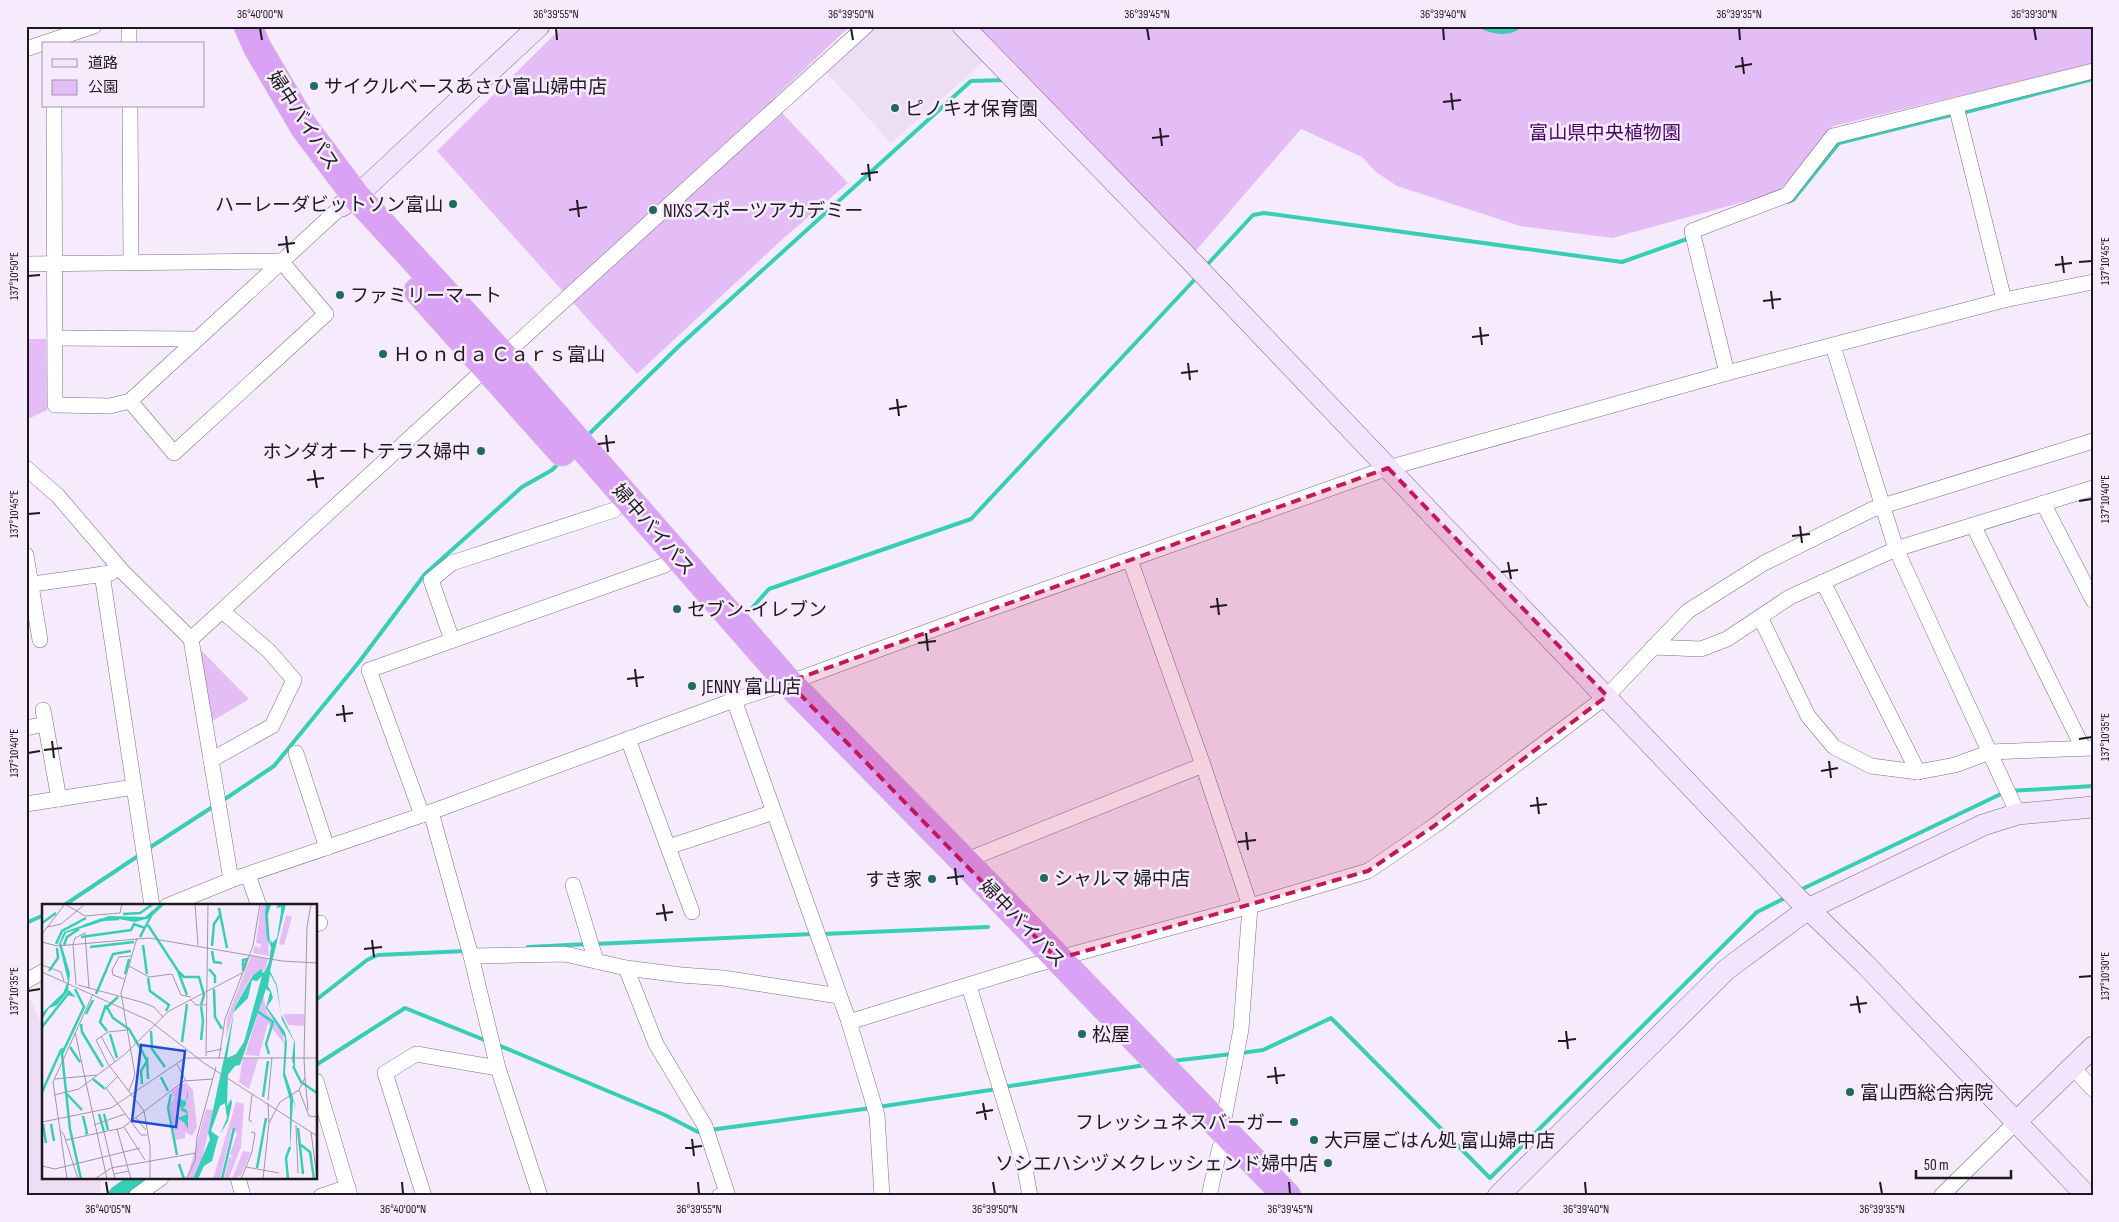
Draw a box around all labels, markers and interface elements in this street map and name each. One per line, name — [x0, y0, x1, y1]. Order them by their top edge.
text: 36°40'00"N — [237, 7, 283, 22]
text: 36°39'55"N — [533, 7, 579, 22]
text: 36°39'50"N — [828, 7, 874, 22]
text: 36°39'45"N — [1124, 7, 1170, 22]
text: 36°39'40"N — [1420, 7, 1466, 22]
text: 36°39'35"N — [1716, 7, 1762, 22]
text: 36°39'30"N — [2011, 7, 2057, 22]
legend — [42, 42, 205, 108]
text: 道路 — [88, 54, 118, 73]
street label: 婦中バイパス — [262, 67, 343, 175]
place label: サイクルベースあさひ富山婦中店 — [324, 76, 607, 99]
text: 公園 — [88, 78, 118, 97]
marker: サイクルベースあさひ富山婦中店 — [308, 80, 320, 92]
place label: ピノキオ保育園 — [905, 98, 1038, 121]
marker: ピノキオ保育園 — [889, 102, 901, 114]
park label: 富山県中央植物園 — [1529, 122, 1681, 145]
place label: ハーレーダビットソン富山 — [215, 194, 443, 217]
marker: ハーレーダビットソン富山 — [447, 198, 459, 210]
place label: NIXSスポーツアカデミー — [663, 200, 863, 223]
marker: NIXSスポーツアカデミー — [647, 204, 659, 216]
text: 137°10'45"E — [2098, 237, 2113, 285]
text: 137°10'50"E — [7, 252, 22, 300]
place label: ファミリーマート — [350, 285, 502, 308]
marker: ファミリーマート — [334, 289, 346, 301]
place label: Ｈｏｎｄａ Ｃａｒｓ富山 — [393, 344, 605, 367]
marker: Ｈｏｎｄａ Ｃａｒｓ富山 — [377, 348, 389, 360]
place label: ホンダオートテラス婦中 — [262, 441, 471, 464]
marker: ホンダオートテラス婦中 — [475, 445, 487, 457]
text: 137°10'40"E — [2098, 475, 2113, 523]
street label: 婦中バイパス — [607, 480, 699, 580]
text: 137°10'45"E — [7, 490, 22, 538]
place label: セブン-イレブン — [687, 599, 827, 622]
marker: セブン-イレブン — [671, 603, 683, 615]
place label: JENNY 富山店 — [701, 676, 801, 699]
marker: JENNY 富山店 — [686, 680, 698, 692]
text: 137°10'35"E — [2098, 713, 2113, 761]
text: 137°10'40"E — [7, 729, 22, 777]
place label: シャルマ 婦中店 — [1054, 868, 1190, 891]
place label: すき家 — [865, 869, 922, 892]
marker: シャルマ 婦中店 — [1038, 872, 1050, 884]
marker: すき家 — [926, 873, 938, 885]
street label: 婦中バイパス — [974, 875, 1070, 973]
inset map — [42, 904, 318, 1180]
text: 137°10'30"E — [2098, 952, 2113, 1000]
text: 137°10'35"E — [7, 967, 22, 1015]
place label: 松屋 — [1092, 1024, 1130, 1047]
marker: 松屋 — [1076, 1028, 1088, 1040]
place label: 富山西総合病院 — [1860, 1082, 1993, 1105]
marker: 富山西総合病院 — [1844, 1086, 1856, 1098]
place label: フレッシュネスバーガー — [1075, 1112, 1284, 1135]
marker: フレッシュネスバーガー — [1288, 1116, 1300, 1128]
place label: 大戸屋ごはん処 富山婦中店 — [1324, 1130, 1555, 1153]
marker: 大戸屋ごはん処 富山婦中店 — [1308, 1134, 1320, 1146]
scale bar — [1916, 1147, 2012, 1179]
place label: ソシエハシヅメクレッシェンド婦中店 — [995, 1153, 1318, 1176]
text: 50 m — [1924, 1156, 1949, 1175]
marker: ソシエハシヅメクレッシェンド婦中店 — [1322, 1157, 1334, 1169]
text: 36°40'05"N — [85, 1202, 131, 1217]
text: 36°40'00"N — [380, 1202, 426, 1217]
text: 36°39'55"N — [676, 1202, 722, 1217]
text: 36°39'50"N — [972, 1202, 1018, 1217]
text: 36°39'45"N — [1267, 1202, 1313, 1217]
text: 36°39'40"N — [1563, 1202, 1609, 1217]
text: 36°39'35"N — [1859, 1202, 1905, 1217]

